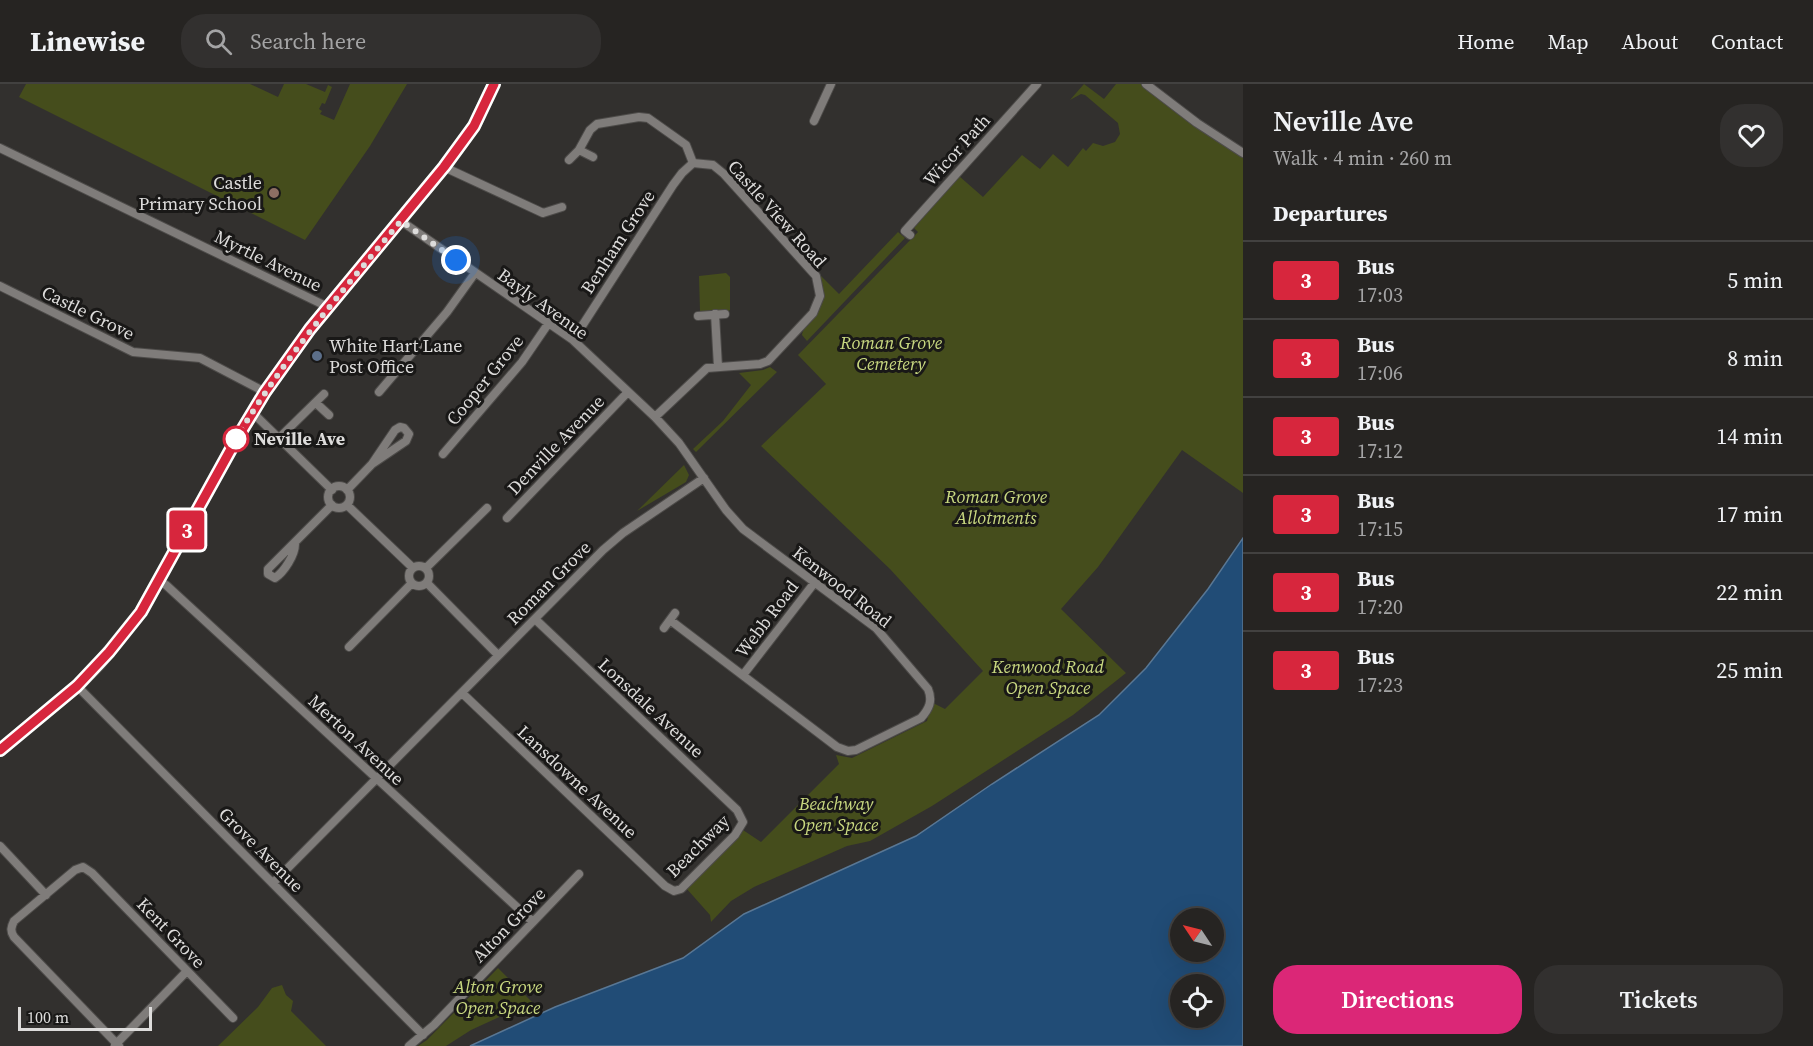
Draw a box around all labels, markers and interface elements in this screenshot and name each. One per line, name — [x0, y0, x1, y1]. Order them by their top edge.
search box — [181, 14, 601, 68]
text: Linewise — [30, 22, 145, 60]
icon: search — [202, 25, 235, 58]
text: Search here — [250, 26, 366, 56]
text: Home — [1457, 27, 1515, 56]
text: Map — [1548, 27, 1589, 56]
text: About — [1622, 27, 1678, 56]
text: Contact — [1711, 27, 1783, 56]
text: Neville Ave — [1273, 102, 1413, 140]
button: heart — [1720, 104, 1783, 167]
street label: Wicor Path — [917, 108, 996, 191]
text: Walk · 4 min · 260 m — [1273, 144, 1452, 172]
street label: Castle View Road — [722, 154, 833, 273]
place label: Castle Primary School — [139, 170, 262, 216]
street label: Benham Grove — [575, 185, 661, 299]
marker: Castle Primary School — [267, 186, 281, 200]
text: Departures — [1273, 198, 1387, 228]
street label: Myrtle Avenue — [210, 224, 326, 297]
your location — [441, 245, 471, 275]
text: Bus — [1357, 251, 1394, 281]
street label: Bayly Avenue — [493, 262, 594, 345]
text: 5 min — [1727, 265, 1783, 295]
text: 3 — [1300, 266, 1312, 295]
street label: Castle Grove — [38, 279, 139, 346]
text: 17:03 — [1357, 281, 1403, 309]
street label: Cooper Grove — [440, 329, 529, 430]
text: Bus — [1357, 329, 1394, 359]
park label: Roman Grove Cemetery — [839, 330, 943, 376]
place label: White Hart Lane Post Office — [329, 333, 463, 379]
text: 8 min — [1727, 343, 1783, 373]
text: 3 — [1300, 344, 1312, 373]
marker: White Hart Lane Post Office — [310, 349, 324, 363]
text: 17:06 — [1357, 359, 1403, 387]
street label: Denville Avenue — [502, 389, 610, 500]
text: Bus — [1357, 407, 1394, 437]
text: 14 min — [1716, 421, 1783, 451]
text: 3 — [1300, 422, 1312, 451]
marker: Neville Ave — [223, 426, 249, 452]
place label: Neville Ave — [254, 426, 345, 451]
text: 17:12 — [1357, 437, 1403, 465]
park label: Roman Grove Allotments — [944, 484, 1048, 530]
text: Bus — [1357, 485, 1394, 515]
text: 17 min — [1716, 499, 1783, 529]
text: 3 — [1300, 500, 1312, 529]
line badge: 3 — [168, 510, 207, 550]
text: 17:15 — [1357, 515, 1403, 543]
text: 3 — [181, 516, 193, 545]
street label: Roman Grove — [501, 535, 596, 630]
street label: Kenwood Road — [788, 540, 897, 633]
text: Bus — [1357, 563, 1394, 593]
street label: Webb Road — [729, 575, 804, 662]
text: 22 min — [1716, 577, 1783, 607]
text: 3 — [1300, 578, 1312, 607]
text: 17:20 — [1357, 593, 1403, 621]
text: Bus — [1357, 641, 1394, 671]
street label: Lonsdale Avenue — [593, 652, 710, 763]
park label: Kenwood Road Open Space — [991, 654, 1105, 700]
text: 25 min — [1716, 655, 1783, 685]
text: 3 — [1300, 656, 1312, 685]
text: 17:23 — [1357, 671, 1403, 699]
street label: Merton Avenue — [303, 689, 410, 791]
street label: Lansdowne Avenue — [512, 719, 643, 844]
park label: Beachway Open Space — [794, 791, 879, 837]
street label: Grove Avenue — [213, 802, 309, 898]
street label: Beachway — [661, 808, 735, 883]
street label: Alton Grove — [466, 882, 551, 968]
street label: Kent Grove — [131, 892, 211, 973]
north arrow — [1170, 908, 1224, 962]
map controls — [1170, 908, 1224, 1028]
button: Directions — [1273, 965, 1522, 1034]
button: Tickets — [1534, 965, 1783, 1034]
park label: Alton Grove Open Space — [453, 974, 543, 1020]
button: locate — [1170, 974, 1224, 1028]
scale bar — [18, 1004, 152, 1032]
text: 100 m — [27, 1006, 69, 1028]

